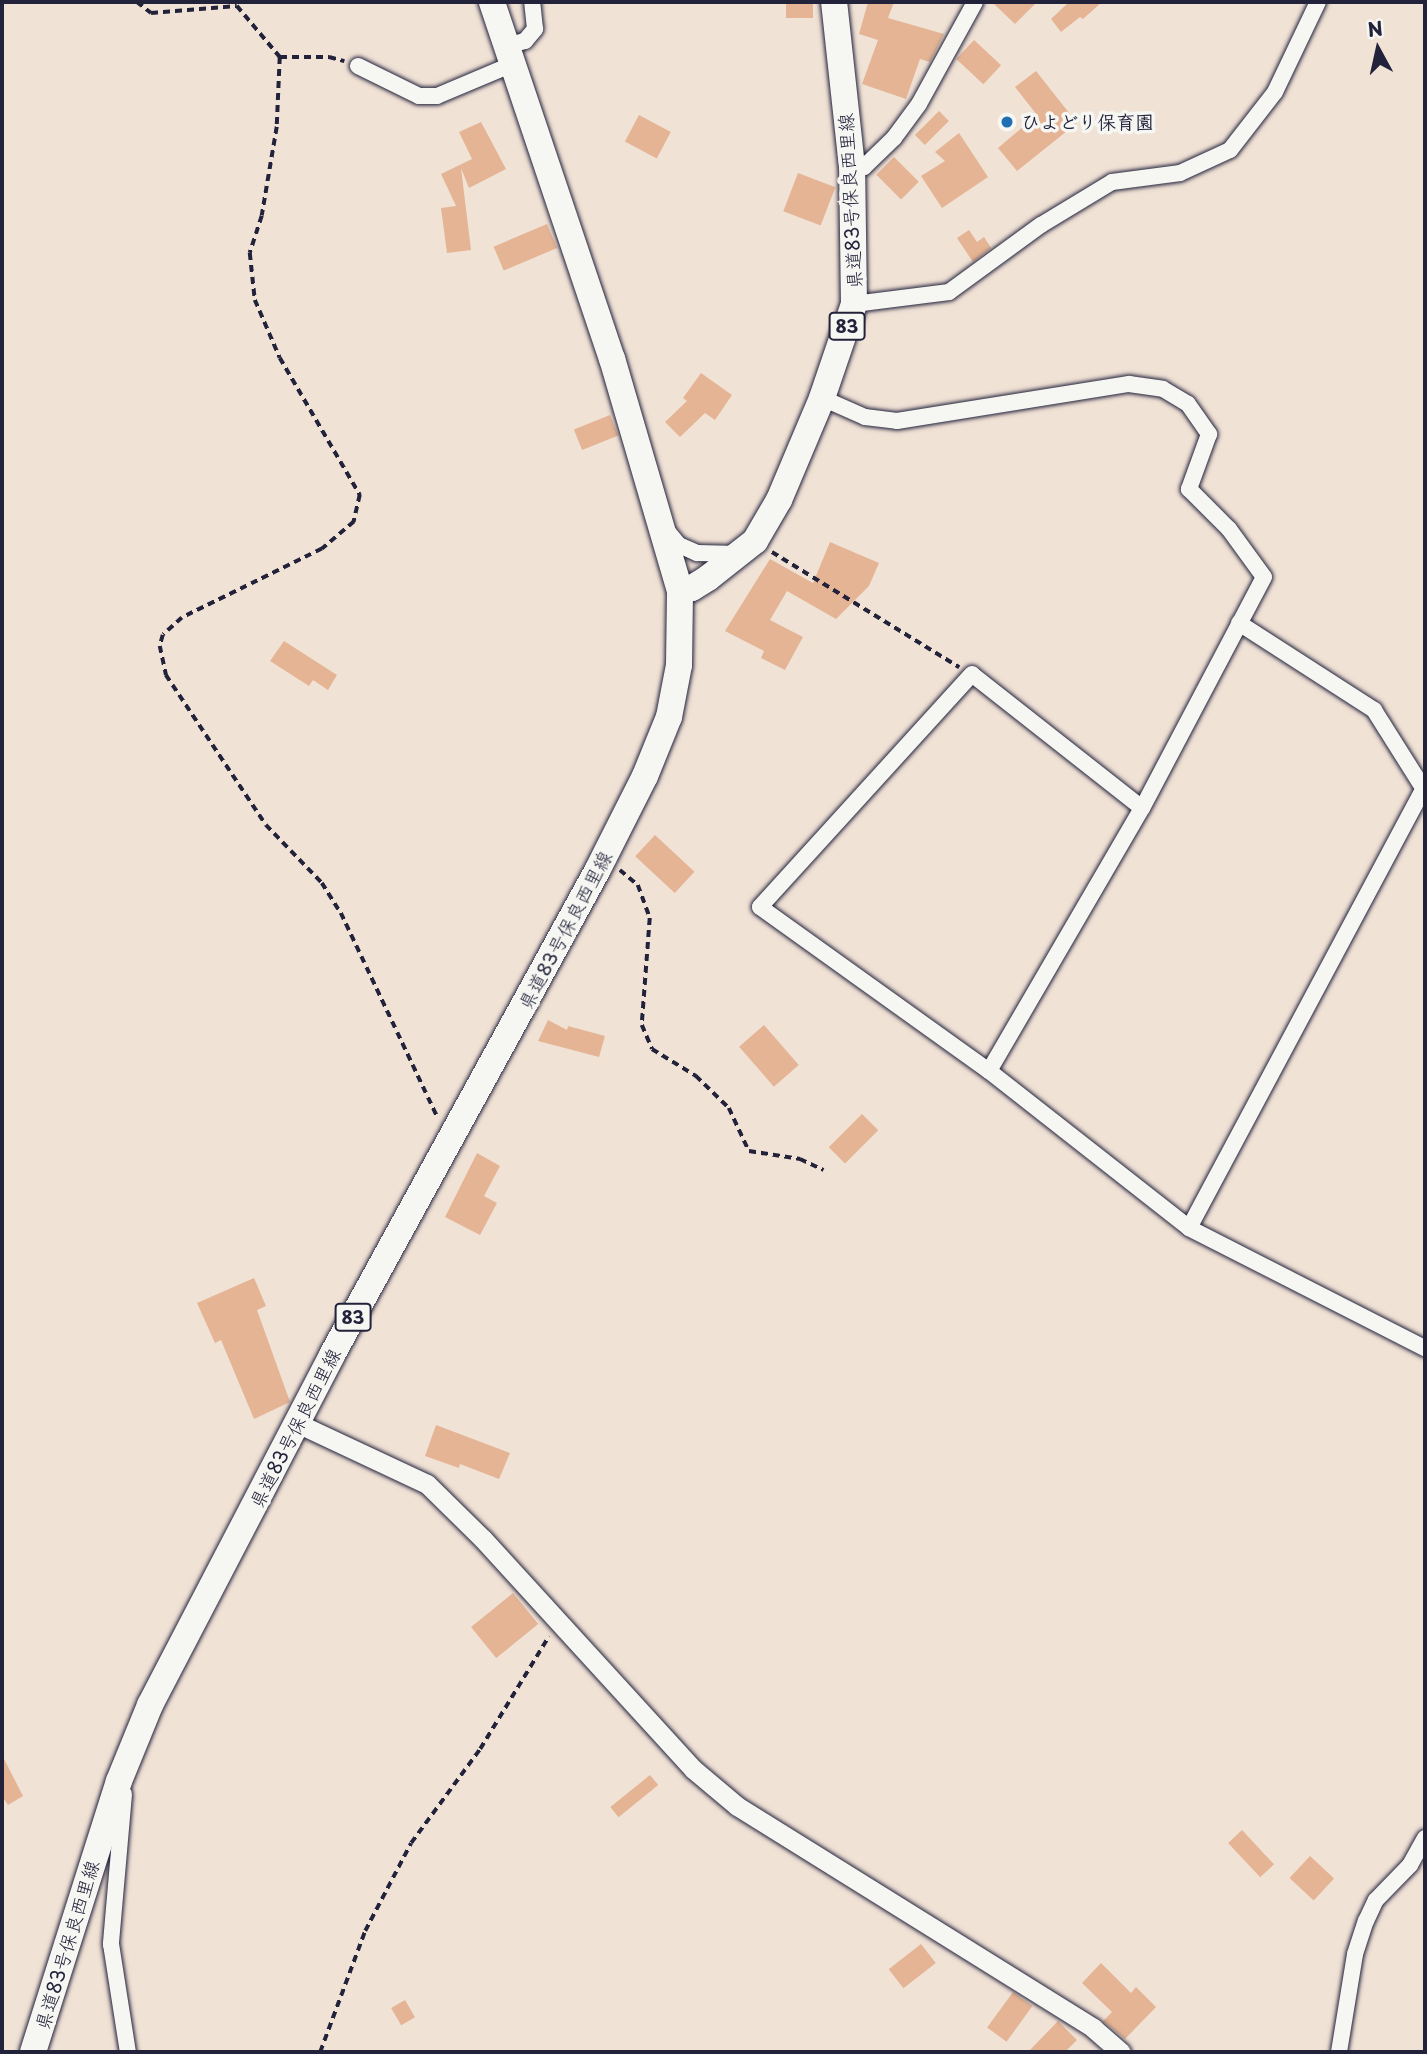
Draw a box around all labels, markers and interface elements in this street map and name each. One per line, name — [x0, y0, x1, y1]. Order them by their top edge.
text: N — [1366, 13, 1384, 43]
north arrow — [1343, 14, 1413, 84]
place label: ひよどり保育園 — [1021, 111, 1154, 133]
street label: 県道83号保良西里線 — [834, 112, 866, 290]
marker: ひよどり保育園 — [999, 114, 1015, 130]
road number: 83 — [828, 312, 866, 340]
street label: 県道83号保良西里線 — [514, 847, 616, 1013]
road number: 83 — [334, 1302, 372, 1332]
street label: 県道83号保良西里線 — [245, 1344, 345, 1512]
street label: 県道83号保良西里線 — [30, 1857, 104, 2033]

